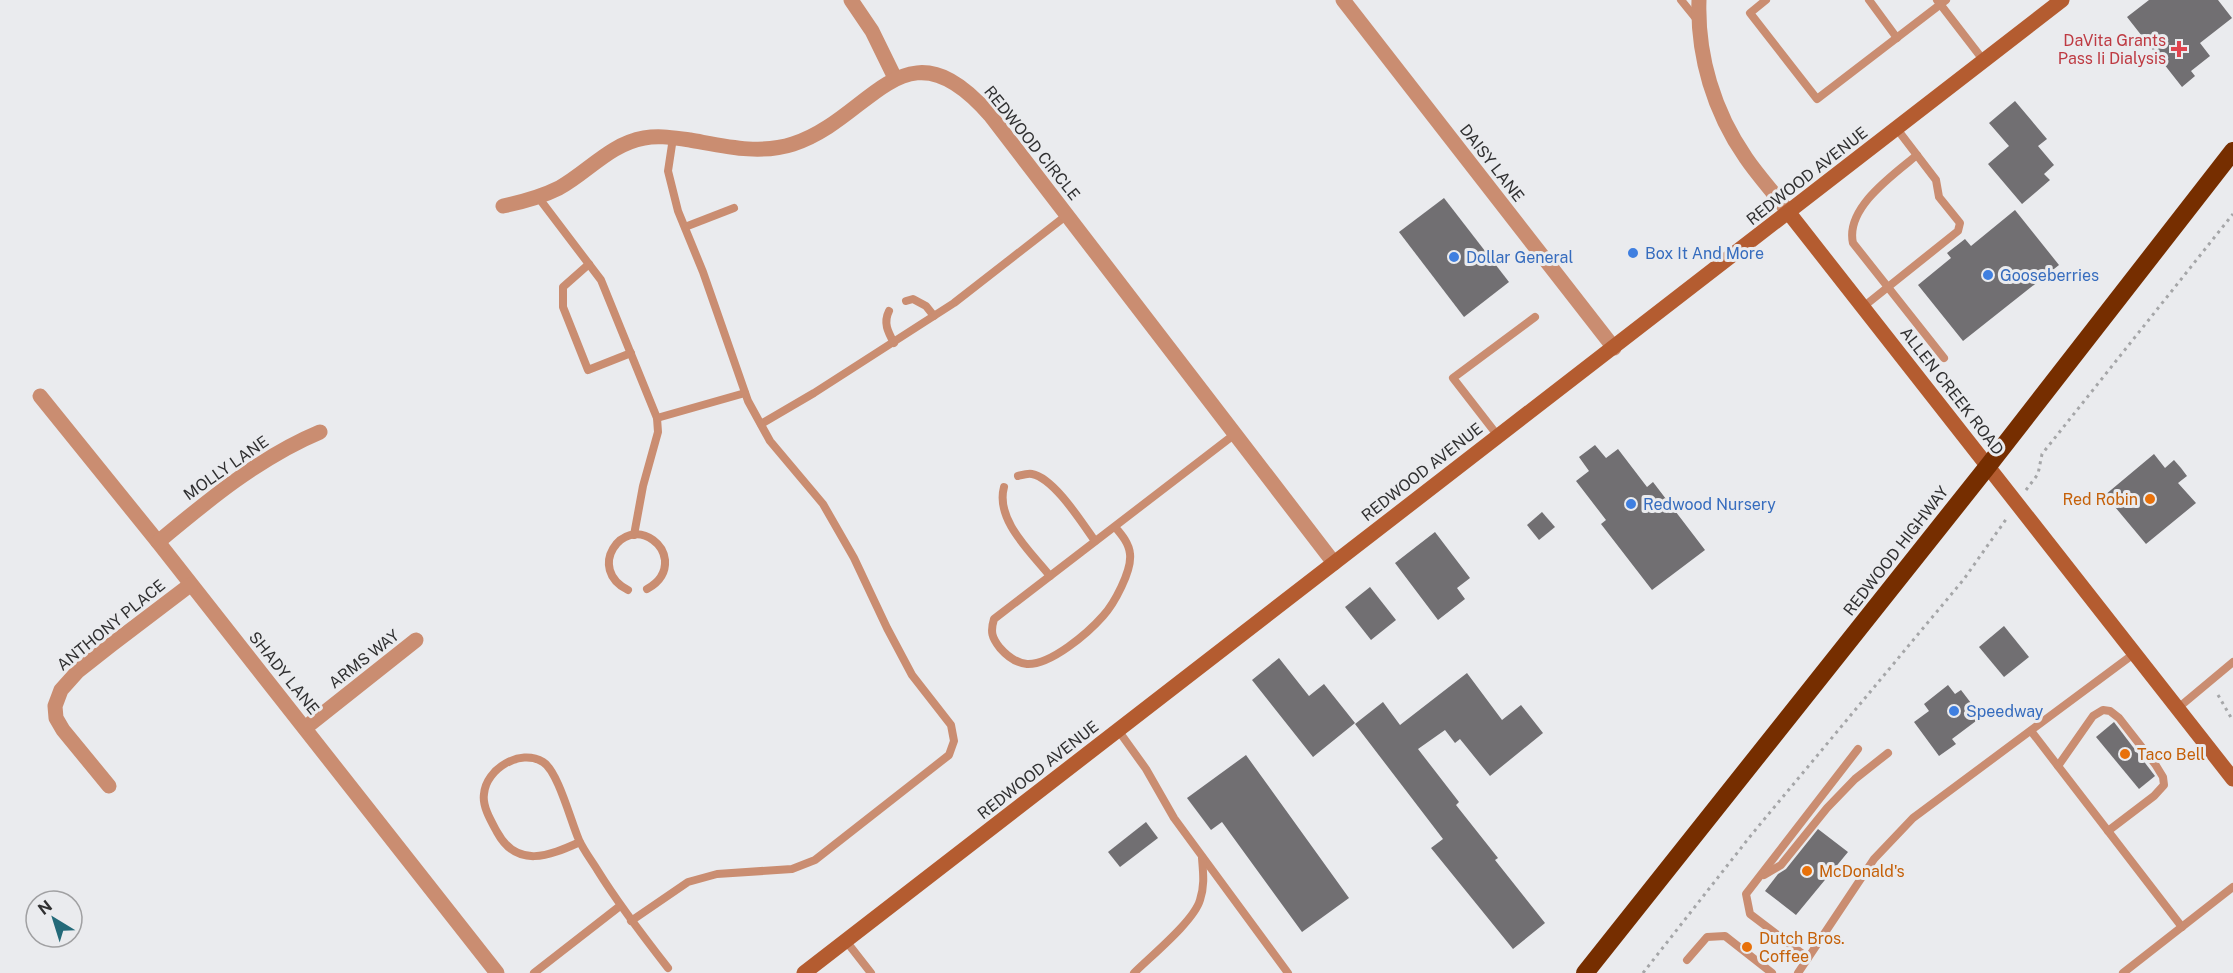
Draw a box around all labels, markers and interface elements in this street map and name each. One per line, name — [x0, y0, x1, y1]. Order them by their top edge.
place label: DaVita Grants Pass Ii Dialysis — [2058, 31, 2166, 68]
marker: DaVita Grants Pass Ii Dialysis — [2170, 40, 2188, 58]
street label: REDWOOD CIRCLE — [980, 82, 1084, 204]
street label: DAISY LANE — [1456, 120, 1528, 206]
street label: REDWOOD AVENUE — [1743, 123, 1871, 229]
place label: Box It And More — [1645, 244, 1764, 263]
marker: Box It And More — [1626, 246, 1640, 260]
place label: Dollar General — [1466, 248, 1573, 267]
marker: Dollar General — [1447, 250, 1461, 264]
place label: Gooseberries — [2000, 266, 2099, 285]
marker: Gooseberries — [1981, 268, 1995, 282]
street label: ALLEN CREEK ROAD — [1896, 323, 2008, 459]
street label: REDWOOD AVENUE — [1358, 419, 1486, 525]
street label: MOLLY LANE — [180, 432, 272, 504]
street label: REDWOOD HIGHWAY — [1840, 482, 1953, 620]
place label: Red Robin — [2063, 490, 2138, 509]
marker: Red Robin — [2143, 492, 2157, 506]
place label: Redwood Nursery — [1643, 495, 1776, 514]
marker: Redwood Nursery — [1624, 497, 1638, 511]
street label: ANTHONY PLACE — [53, 576, 169, 674]
street label: ARMS WAY — [325, 626, 403, 692]
street label: SHADY LANE — [245, 628, 323, 718]
place label: Speedway — [1966, 702, 2044, 721]
marker: Speedway — [1947, 704, 1961, 718]
street label: REDWOOD AVENUE — [974, 717, 1102, 823]
place label: Taco Bell — [2137, 745, 2205, 764]
marker: Taco Bell — [2118, 747, 2132, 761]
place label: McDonald's — [1819, 862, 1905, 881]
marker: McDonald's — [1800, 864, 1814, 878]
north arrow — [24, 889, 84, 949]
text: N — [34, 896, 56, 919]
place label: Dutch Bros. Coffee — [1759, 929, 1845, 966]
marker: Dutch Bros. Coffee — [1740, 940, 1754, 954]

